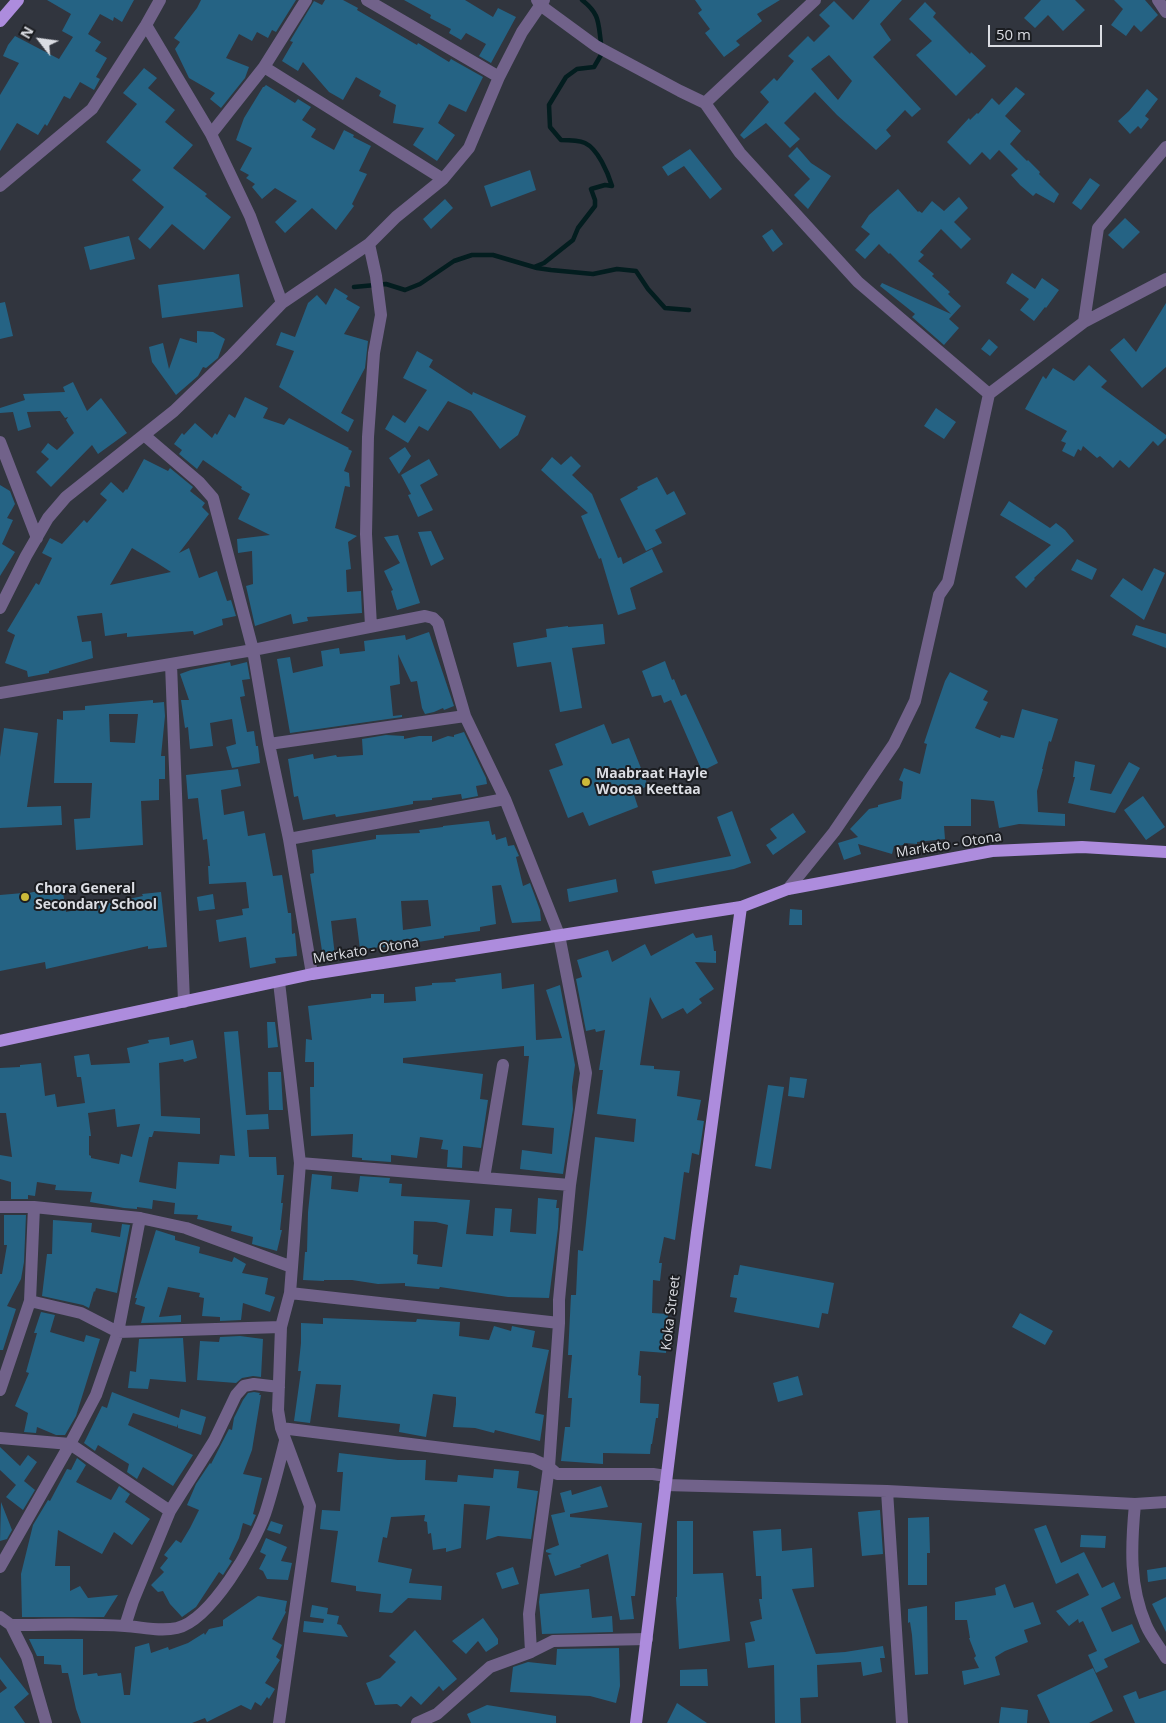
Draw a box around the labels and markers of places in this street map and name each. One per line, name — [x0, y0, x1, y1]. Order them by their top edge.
place label: Maabraat Hayle Woosa Keettaa — [596, 766, 708, 799]
marker: Maabraat Hayle Woosa Keettaa — [580, 776, 592, 788]
place label: Chora General Secondary School — [35, 881, 157, 914]
marker: Chora General Secondary School — [19, 891, 31, 903]

